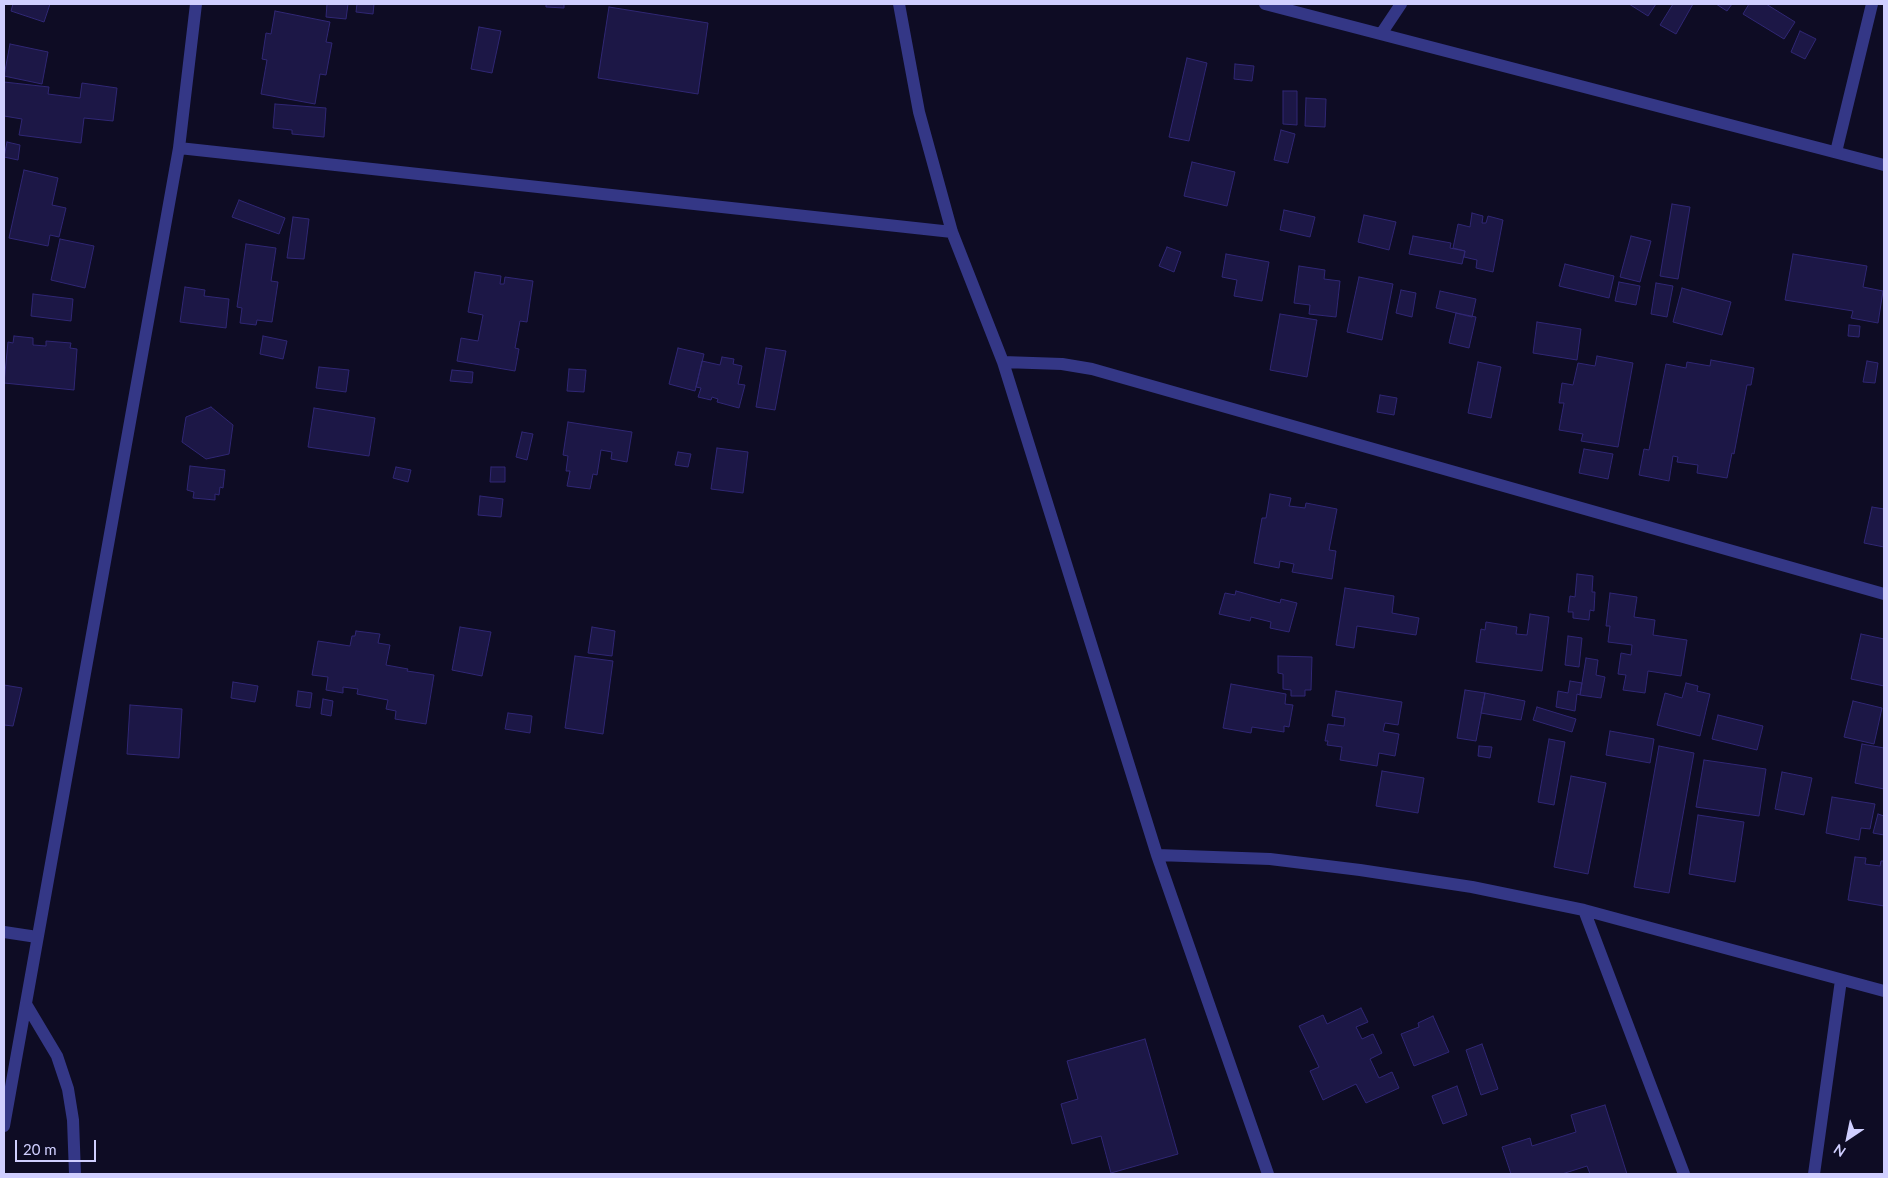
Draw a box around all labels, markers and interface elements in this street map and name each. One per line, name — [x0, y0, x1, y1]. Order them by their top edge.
north arrow — [1823, 1113, 1873, 1163]
scale bar — [18, 1130, 99, 1162]
text: 20 m — [23, 1140, 57, 1158]
text: N — [1830, 1141, 1849, 1161]

